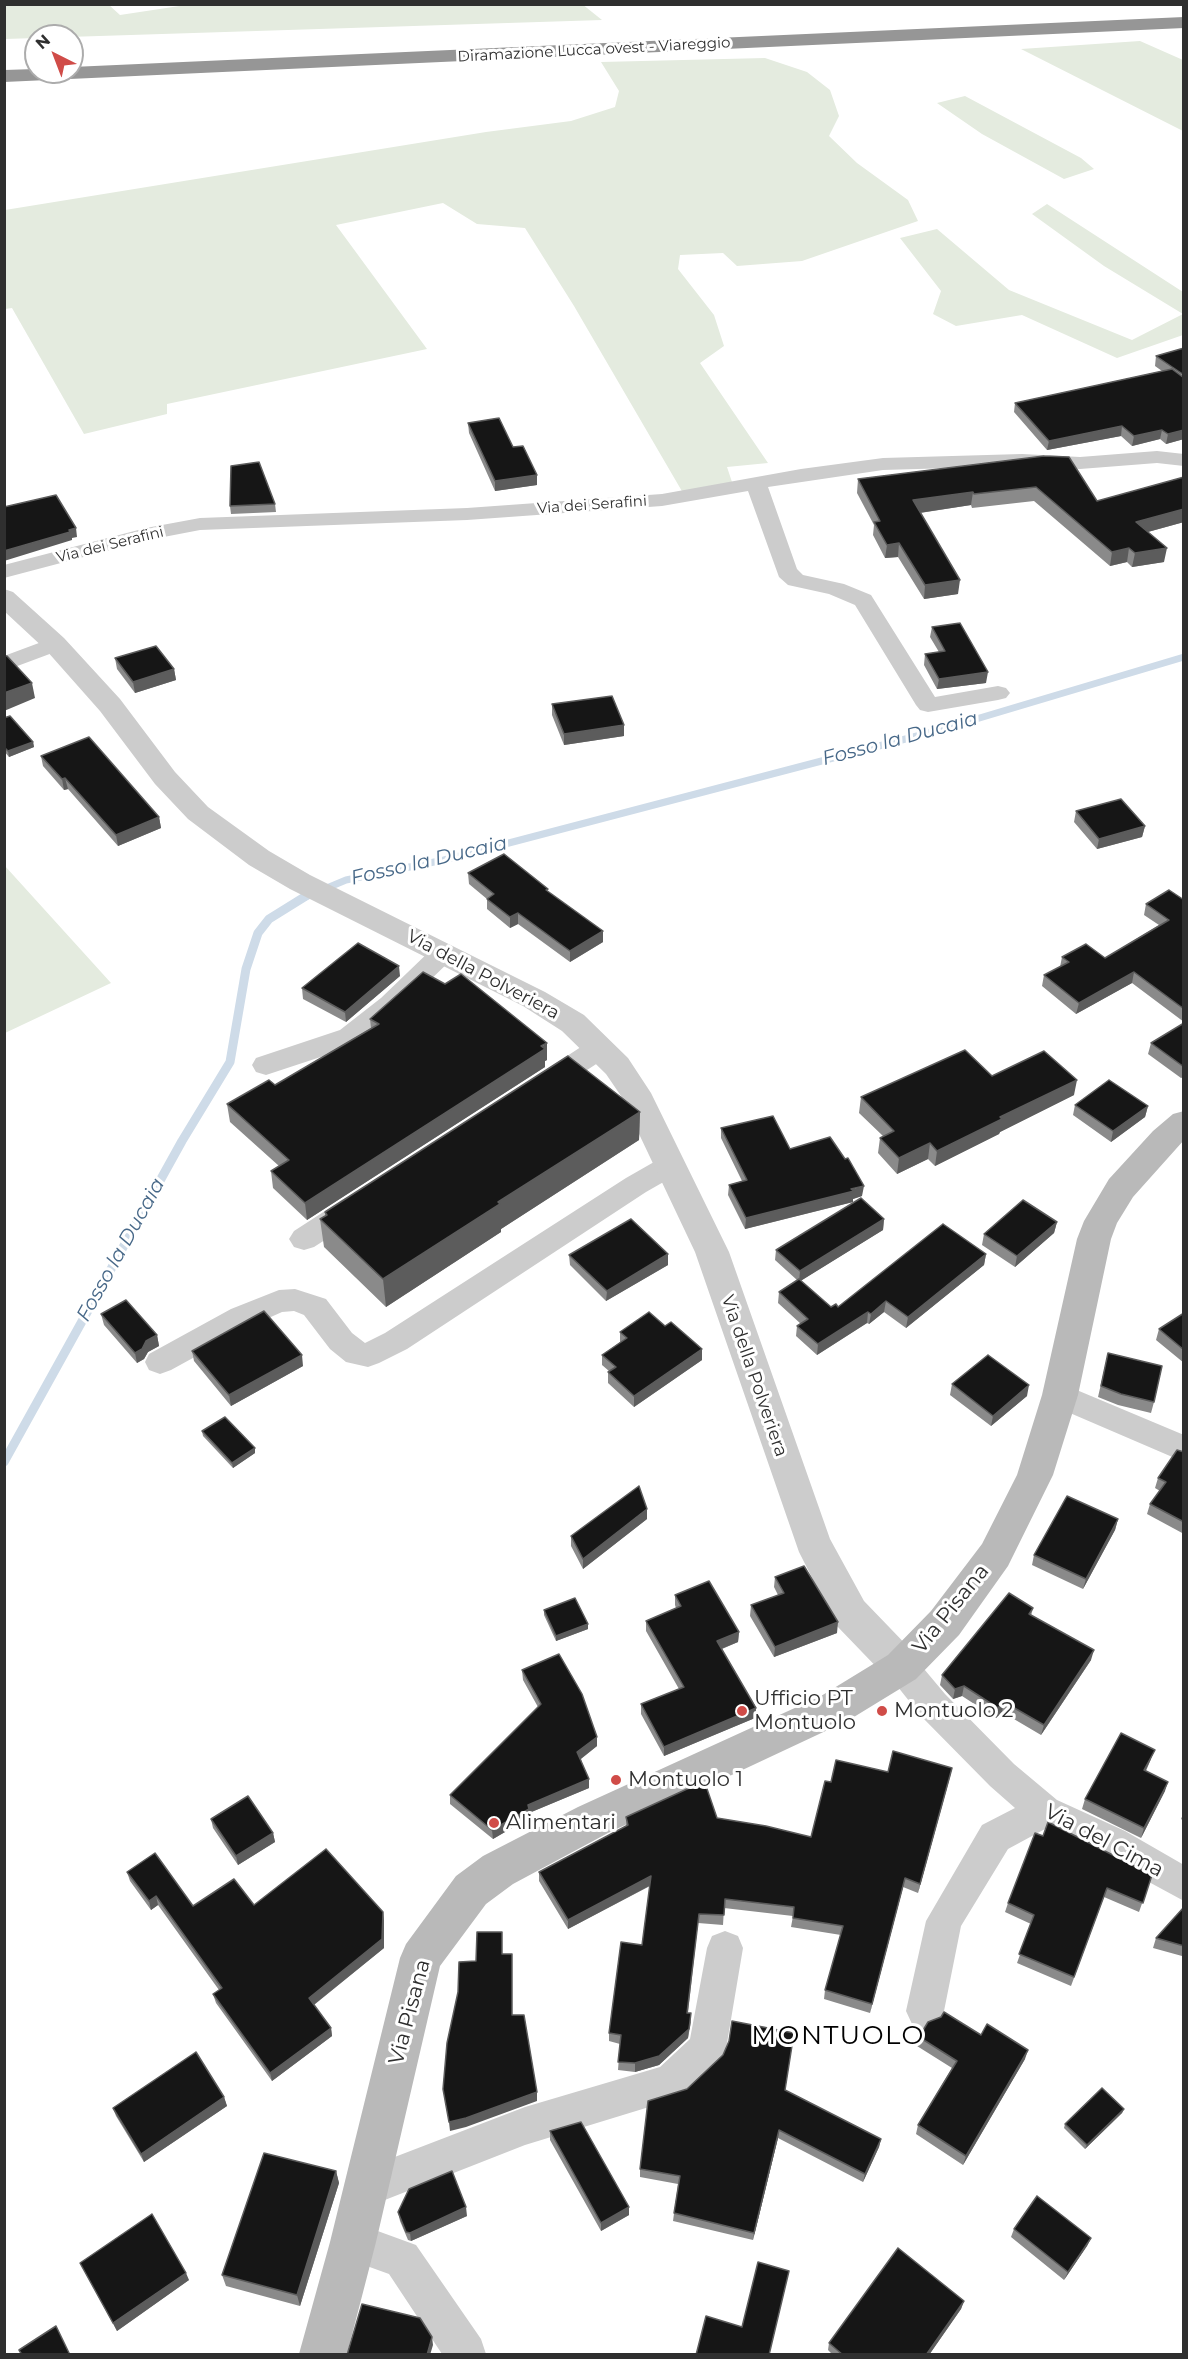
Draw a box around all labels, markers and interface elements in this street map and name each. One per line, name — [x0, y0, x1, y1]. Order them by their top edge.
north arrow — [24, 24, 84, 84]
text: N — [32, 30, 54, 53]
street label: Diramazione Lucca ovest - Viareggio — [457, 34, 731, 66]
street label: Via dei Serafini — [536, 492, 648, 518]
street label: Via dei Serafini — [54, 523, 166, 567]
water label: Fosso la Ducaia — [820, 707, 980, 771]
water label: Fosso la Ducaia — [348, 831, 510, 891]
street label: Via della Polveriera — [403, 926, 563, 1024]
water label: Fosso la Ducaia — [72, 1174, 170, 1326]
street label: Via della Polveriera — [716, 1292, 792, 1460]
street label: Via Pisana — [907, 1559, 995, 1659]
place label: Ufficio PT Montuolo — [754, 1686, 856, 1736]
place label: Montuolo 2 — [894, 1698, 1013, 1724]
marker: Ufficio PT Montuolo — [735, 1704, 749, 1718]
marker: Montuolo 2 — [875, 1704, 889, 1718]
place label: Montuolo 1 — [628, 1767, 743, 1793]
marker: Montuolo 1 — [609, 1773, 623, 1787]
street label: Via del Cima — [1040, 1799, 1168, 1883]
place label: Alimentari — [506, 1810, 616, 1836]
marker: Alimentari — [487, 1816, 501, 1830]
street label: Via Pisana — [384, 1957, 436, 2067]
district label: MONTUOLO — [751, 2020, 925, 2052]

